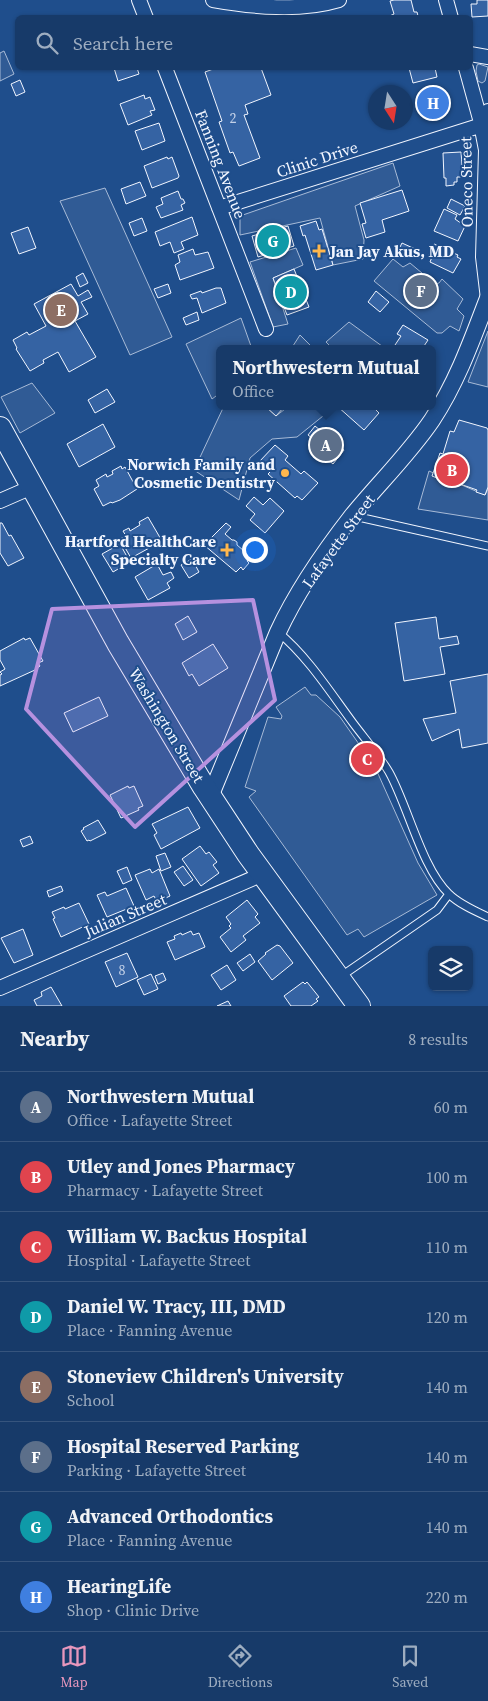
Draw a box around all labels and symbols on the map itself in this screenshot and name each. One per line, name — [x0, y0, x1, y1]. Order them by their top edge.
pin: H — [417, 84, 449, 122]
north arrow — [368, 85, 413, 130]
street label: Fanning Avenue — [190, 106, 252, 222]
house number: 2 — [230, 108, 237, 128]
street label: Clinic Drive — [274, 136, 360, 182]
street label: Oneco Street — [454, 136, 478, 228]
pin: G — [257, 222, 289, 260]
place label: Jan Jay Akus, MD — [329, 240, 454, 262]
marker: Jan Jay Akus, MD — [312, 244, 326, 258]
pin: F — [405, 272, 437, 310]
pin: D — [275, 273, 307, 311]
pin: E — [45, 291, 77, 329]
pin: A — [310, 426, 342, 464]
pin: B — [436, 451, 468, 489]
place label: Norwich Family and Cosmetic Dentistry — [127, 453, 275, 493]
marker: Norwich Family and Cosmetic Dentistry — [279, 467, 291, 479]
street label: Lafayette Street — [296, 489, 380, 592]
place label: Hartford HealthCare Specialty Care — [64, 530, 216, 570]
your location — [242, 537, 268, 563]
marker: Hartford HealthCare Specialty Care — [220, 543, 234, 557]
street label: Washington Street — [124, 663, 210, 787]
pin: C — [351, 740, 383, 778]
street label: Julian Street — [80, 888, 170, 943]
house number: 8 — [119, 960, 126, 980]

